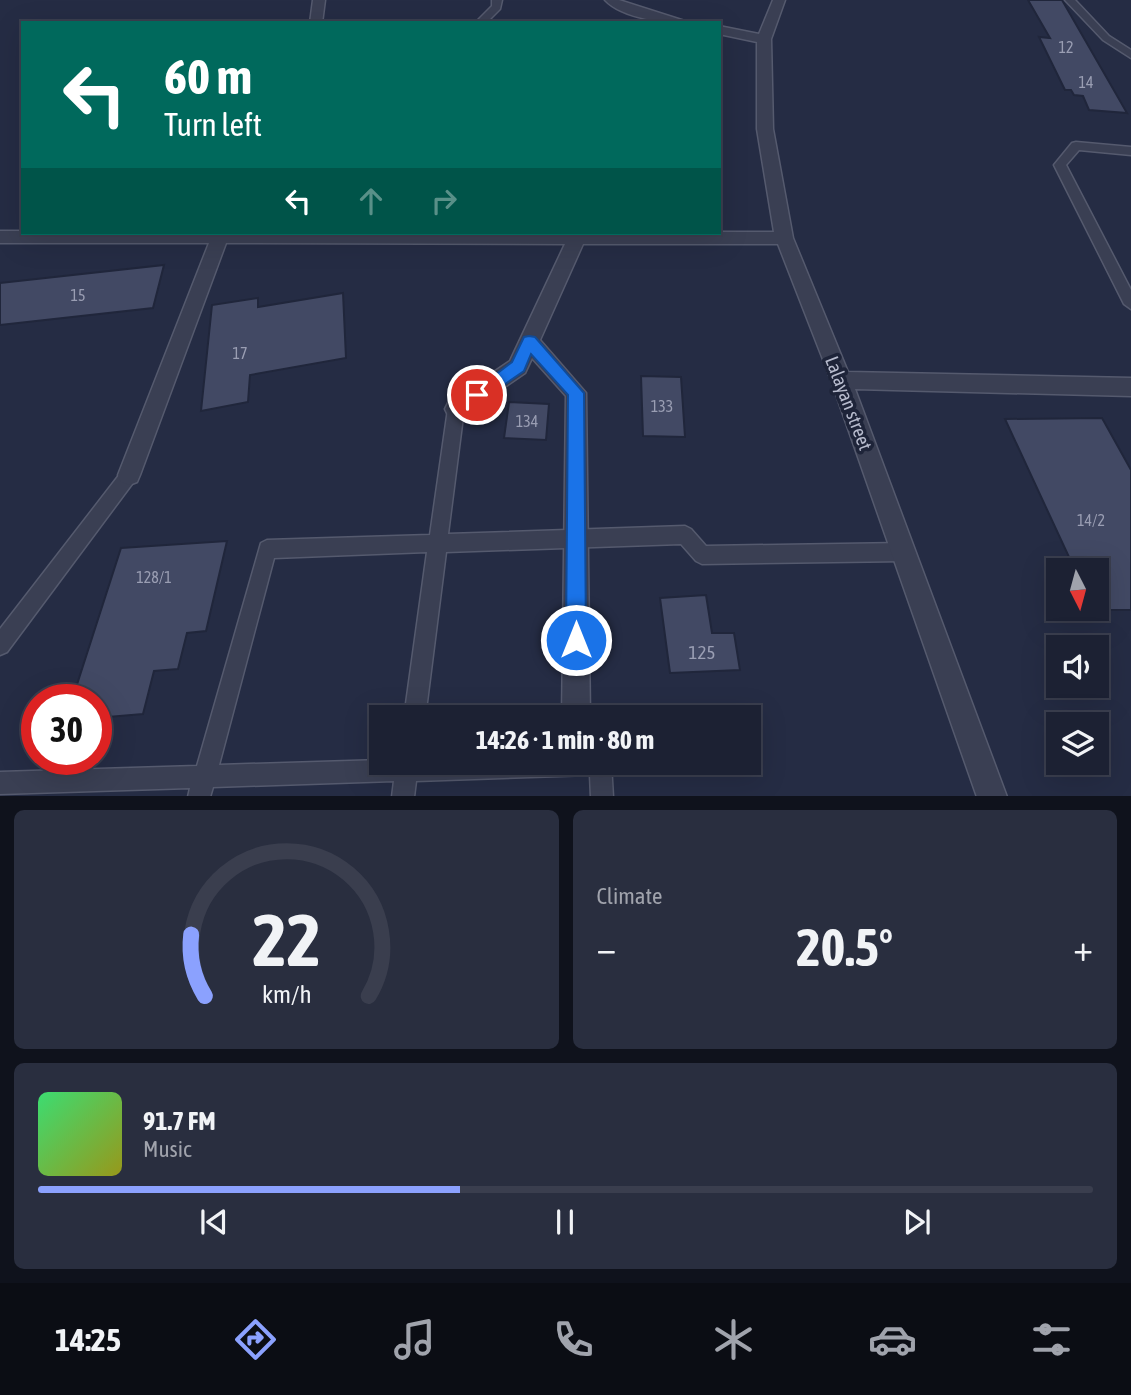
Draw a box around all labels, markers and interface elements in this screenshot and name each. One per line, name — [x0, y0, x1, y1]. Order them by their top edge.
house number: 12 — [1058, 38, 1074, 56]
text: 60 m — [164, 48, 252, 104]
icon: left — [49, 49, 140, 140]
house number: 14 — [1078, 73, 1094, 91]
text: Turn left — [164, 106, 262, 143]
icon: left — [279, 182, 317, 220]
icon: ahead — [352, 182, 390, 220]
icon: right — [425, 182, 463, 220]
house number: 15 — [70, 286, 86, 304]
house number: 17 — [232, 344, 248, 362]
street label: Lalayan street — [821, 353, 877, 453]
pin — [447, 365, 507, 425]
icon: arrive — [458, 376, 496, 414]
house number: 133 — [651, 397, 673, 415]
house number: 134 — [516, 412, 538, 430]
house number: 14/2 — [1077, 511, 1105, 529]
north arrow — [1046, 558, 1110, 621]
map controls — [1046, 558, 1109, 775]
house number: 128/1 — [136, 568, 172, 586]
position arrow — [539, 603, 613, 677]
button: sound — [1046, 635, 1109, 698]
house number: 125 — [689, 641, 715, 663]
speed limit sign: 30 — [21, 684, 112, 775]
button: layers — [1046, 712, 1109, 775]
text: 14:26 · 1 min · 80 m — [476, 725, 654, 755]
text: Climate — [597, 883, 662, 909]
text: 22 — [252, 898, 320, 981]
text: 20.5° — [796, 917, 893, 977]
text: − — [597, 926, 616, 969]
text: + — [1073, 926, 1093, 969]
text: km/h — [261, 979, 311, 1007]
text: 91.7 FM — [143, 1106, 216, 1136]
text: Music — [143, 1136, 191, 1162]
icon: previous — [195, 1203, 233, 1241]
icon: pause — [546, 1203, 584, 1241]
icon: next — [898, 1203, 936, 1241]
icon: directions — [231, 1315, 280, 1364]
icon: music — [390, 1315, 439, 1364]
icon: phone — [549, 1315, 598, 1364]
icon: climate — [709, 1315, 758, 1364]
icon: car — [868, 1315, 917, 1364]
icon: filters — [1027, 1315, 1076, 1364]
text: 14:25 — [55, 1321, 121, 1358]

